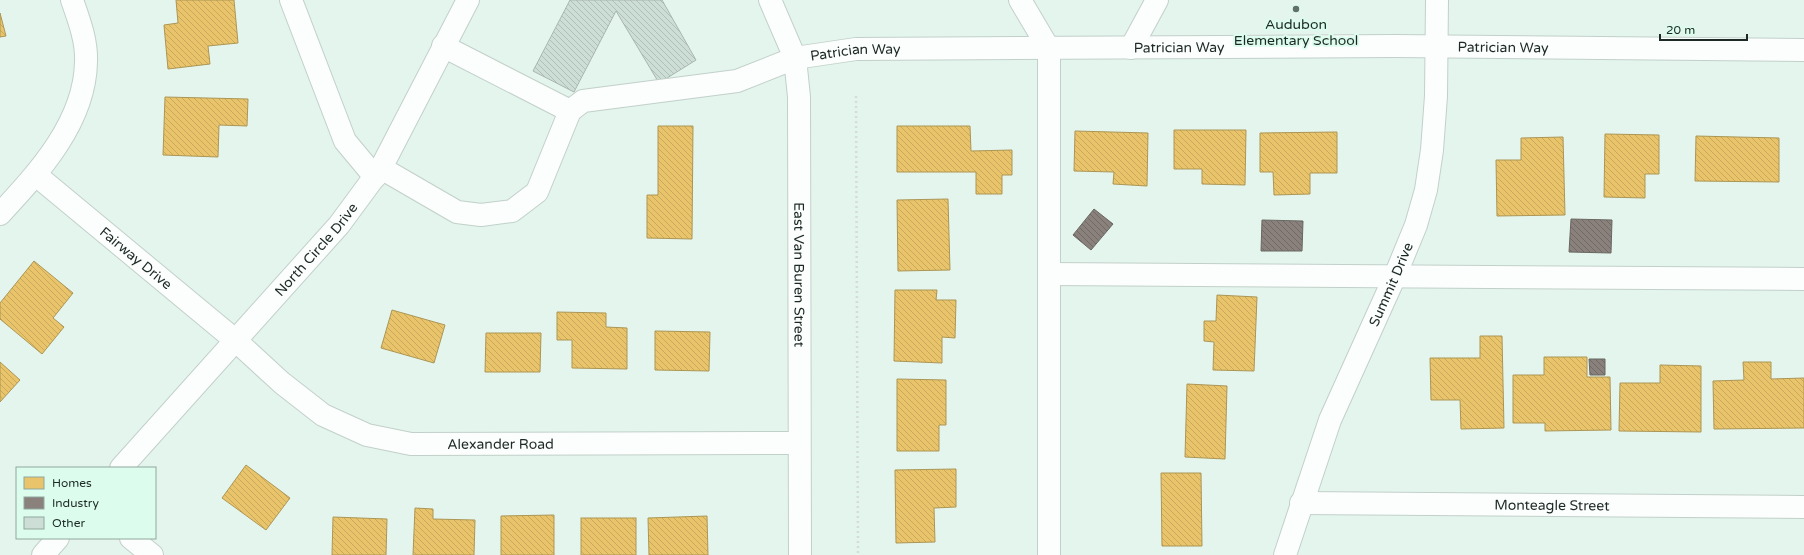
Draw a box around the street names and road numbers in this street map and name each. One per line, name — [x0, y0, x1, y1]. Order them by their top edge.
street label: Patrician Way — [1134, 38, 1225, 56]
street label: Patrician Way — [1458, 38, 1549, 56]
street label: Patrician Way — [809, 40, 901, 64]
street label: North Circle Drive — [271, 199, 361, 299]
street label: East Van Buren Street — [791, 202, 808, 348]
street label: Fairway Drive — [97, 223, 176, 293]
street label: Summit Drive — [1365, 240, 1416, 329]
street label: Alexander Road — [447, 435, 554, 452]
street label: Monteagle Street — [1494, 496, 1610, 514]

